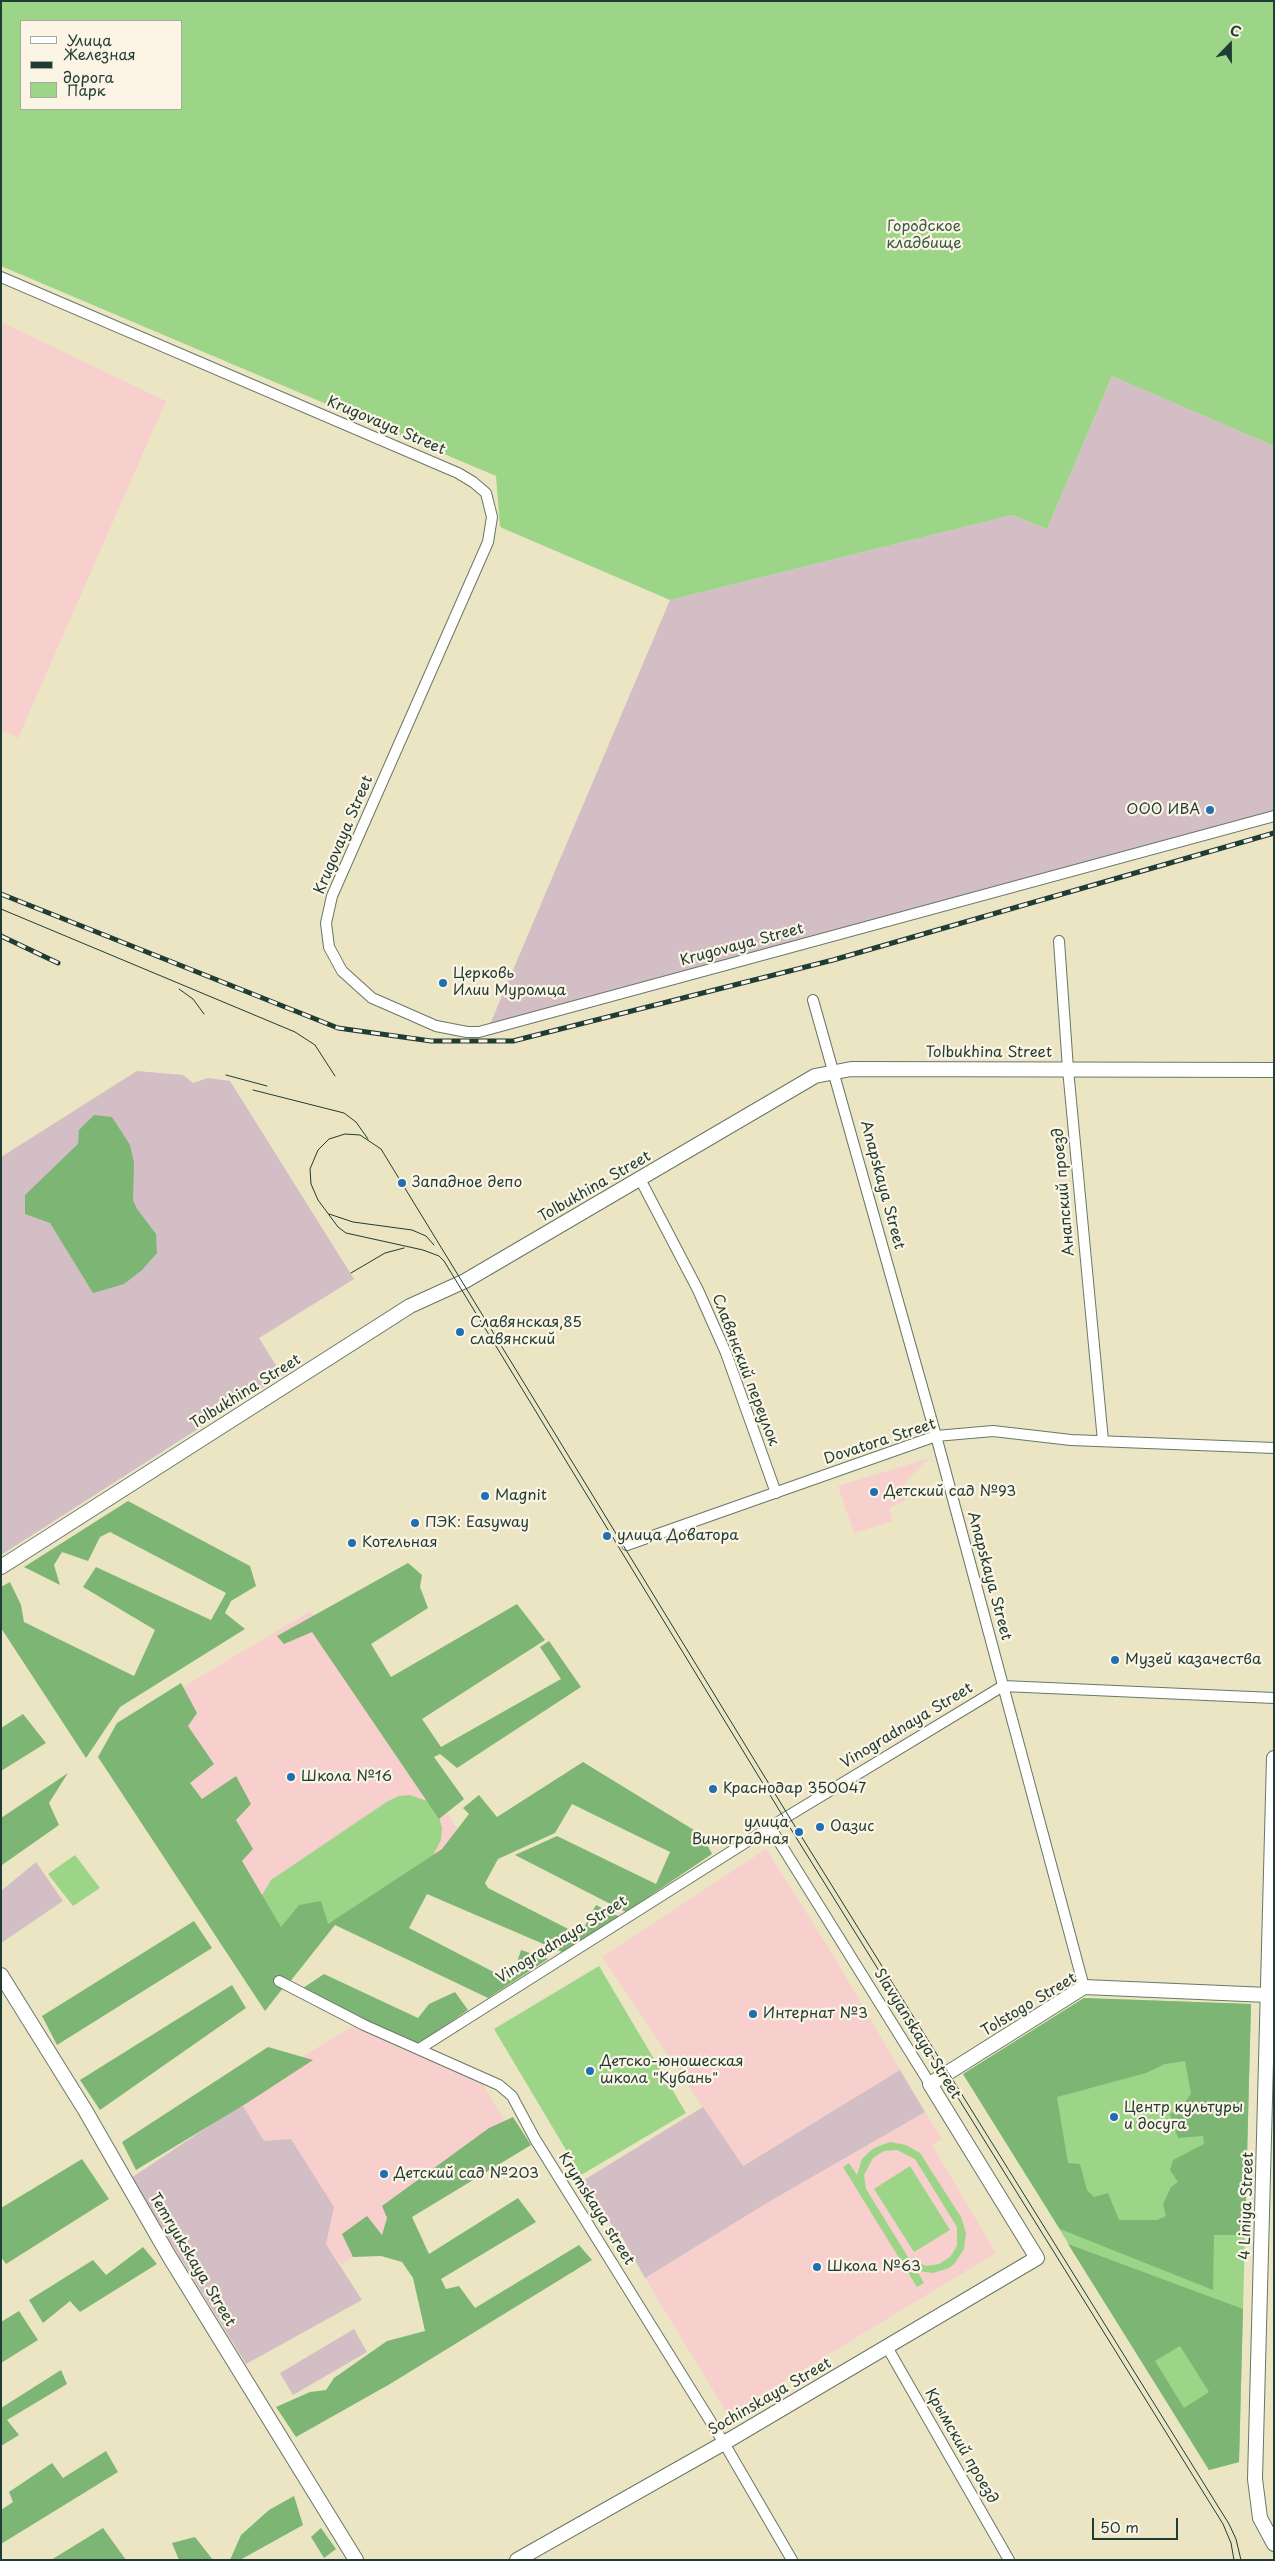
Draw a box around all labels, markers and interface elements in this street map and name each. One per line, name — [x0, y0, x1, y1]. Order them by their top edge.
text: С — [1227, 19, 1245, 42]
legend — [20, 20, 182, 110]
north arrow — [1205, 20, 1255, 70]
text: Улица — [67, 28, 112, 51]
text: Железная дорога — [63, 42, 136, 88]
text: Парк — [67, 78, 106, 101]
park label: Городское кладбище — [886, 218, 962, 253]
street label: Krugovaya Street — [324, 393, 448, 459]
street label: Krugovaya Street — [311, 773, 377, 897]
place label: ООО ИВА — [1126, 801, 1200, 819]
marker: ООО ИВА — [1204, 804, 1216, 816]
street label: Krugovaya Street — [678, 920, 806, 970]
place label: Церковь Илии Муромца — [453, 965, 566, 1000]
marker: Церковь Илии Муромца — [437, 977, 449, 989]
street label: Tolbukhina Street — [926, 1044, 1052, 1062]
street label: Anapskaya Street — [856, 1118, 908, 1252]
street label: Анапский проезд — [1049, 1127, 1079, 1257]
street label: Tolbukhina Street — [536, 1148, 654, 1226]
place label: Западное депо — [412, 1174, 522, 1192]
marker: Западное депо — [396, 1177, 408, 1189]
street label: Славянский переулок — [708, 1291, 782, 1449]
place label: Славянская,85 славянский — [470, 1314, 582, 1349]
marker: Славянская,85 славянский — [454, 1326, 466, 1338]
street label: Tolbukhina Street — [188, 1351, 304, 1433]
street label: Dovatora Street — [822, 1415, 938, 1469]
place label: Детский сад №93 — [884, 1483, 1016, 1501]
marker: Детский сад №93 — [868, 1486, 880, 1498]
place label: Magnit — [495, 1487, 547, 1505]
marker: Magnit — [479, 1490, 491, 1502]
street label: Anapskaya Street — [963, 1509, 1015, 1643]
place label: ПЭК: Easyway — [425, 1514, 529, 1532]
marker: ПЭК: Easyway — [409, 1517, 421, 1529]
place label: улица Доватора — [617, 1527, 739, 1545]
marker: улица Доватора — [601, 1530, 613, 1542]
place label: Котельная — [362, 1534, 437, 1552]
marker: Котельная — [346, 1537, 358, 1549]
place label: Музей казачества — [1125, 1651, 1261, 1669]
marker: Музей казачества — [1109, 1654, 1121, 1666]
street label: Vinogradnaya Street — [838, 1679, 976, 1773]
place label: Школа №16 — [301, 1768, 392, 1786]
marker: Школа №16 — [285, 1771, 297, 1783]
place label: Краснодар 350047 — [723, 1780, 866, 1798]
marker: Краснодар 350047 — [707, 1783, 719, 1795]
place label: улица Виноградная — [692, 1814, 789, 1849]
place label: Оазис — [830, 1818, 874, 1836]
marker: Оазис — [814, 1821, 826, 1833]
marker: улица Виноградная — [793, 1826, 805, 1838]
street label: Vinogradnaya Street — [493, 1892, 631, 1988]
street label: Slavyanskaya Street — [870, 1966, 964, 2102]
street label: Tolstogo Street — [978, 1969, 1080, 2041]
place label: Интернат №3 — [763, 2005, 868, 2023]
marker: Интернат №3 — [747, 2008, 759, 2020]
place label: Детско-юношеская школа "Кубань" — [600, 2053, 743, 2088]
marker: Детско-юношеская школа "Кубань" — [584, 2065, 596, 2077]
place label: Центр культуры и досуга — [1124, 2099, 1243, 2134]
marker: Центр культуры и досуга — [1108, 2111, 1120, 2123]
street label: Krymskaya street — [554, 2149, 638, 2269]
street label: 4 Liniya Street — [1236, 2152, 1258, 2260]
place label: Детский сад №203 — [394, 2165, 539, 2183]
marker: Детский сад №203 — [378, 2168, 390, 2180]
street label: Temryukskaya Street — [145, 2190, 239, 2330]
place label: Школа №63 — [827, 2258, 921, 2276]
marker: Школа №63 — [811, 2261, 823, 2273]
street label: Sochinskaya Street — [705, 2354, 835, 2440]
street label: Крымский проезд — [921, 2385, 1001, 2507]
scale bar — [1095, 2508, 1181, 2540]
text: 50 m — [1100, 2515, 1139, 2538]

